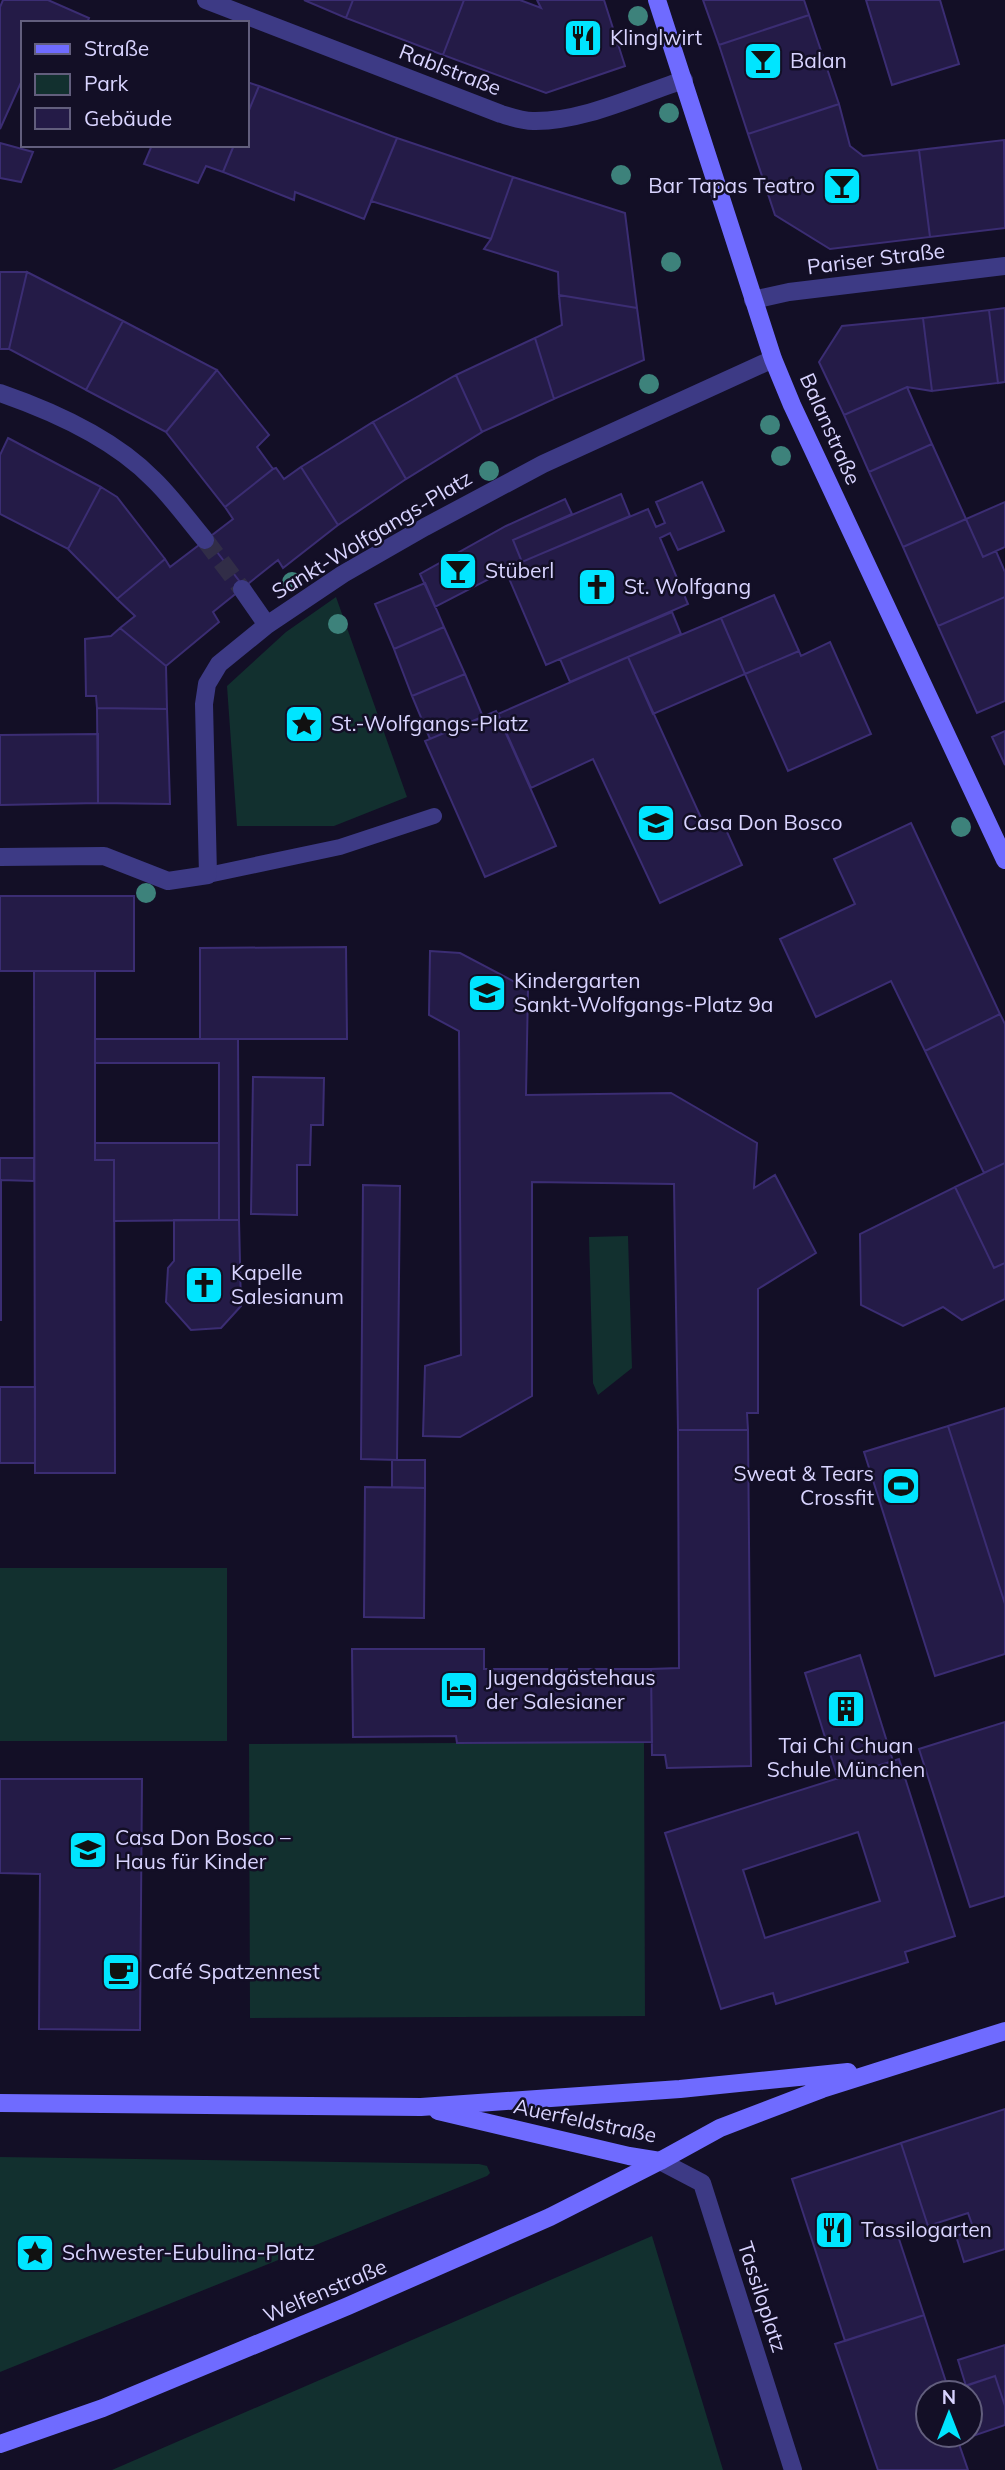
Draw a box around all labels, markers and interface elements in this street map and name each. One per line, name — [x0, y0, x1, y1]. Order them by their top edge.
restaurant icon: Klinglwirt — [562, 17, 604, 59]
legend — [21, 21, 248, 147]
place label: Klinglwirt — [610, 24, 702, 50]
text: Straße — [84, 35, 149, 61]
street label: Rablstraße — [396, 38, 505, 100]
bar icon: Balan — [742, 40, 784, 82]
place label: Balan — [790, 47, 847, 73]
text: Park — [84, 70, 128, 96]
text: Gebäude — [84, 105, 172, 131]
bar icon: Bar Tapas Teatro — [821, 165, 863, 207]
place label: Bar Tapas Teatro — [648, 172, 815, 198]
street label: Pariser Straße — [806, 237, 946, 279]
street label: Balanstraße — [795, 369, 867, 488]
street label: Sankt-Wolfgangs-Platz — [267, 464, 476, 604]
bar icon: Stüberl — [437, 550, 479, 592]
place label: Stüberl — [485, 557, 554, 583]
church icon: St. Wolfgang — [576, 566, 618, 608]
place label: St. Wolfgang — [624, 573, 751, 599]
place icon: St.-Wolfgangs-Platz — [283, 703, 325, 745]
place label: St.-Wolfgangs-Platz — [331, 710, 529, 736]
school or university icon: Casa Don Bosco — [635, 802, 677, 844]
place label: Casa Don Bosco — [683, 809, 842, 835]
place label: Kindergarten Sankt-Wolfgangs-Platz 9a — [514, 967, 773, 1017]
school or university icon: Kindergarten Sankt-Wolfgangs-Platz 9a — [466, 972, 508, 1014]
place label: Kapelle Salesianum — [231, 1259, 344, 1309]
church icon: Kapelle Salesianum — [183, 1264, 225, 1306]
place label: Sweat & Tears Crossfit — [733, 1460, 874, 1510]
sports icon: Sweat & Tears Crossfit — [880, 1465, 922, 1507]
place label: Jugendgästehaus der Salesianer — [486, 1664, 656, 1714]
hotel icon: Jugendgästehaus der Salesianer — [438, 1669, 480, 1711]
building icon: Tai Chi Chuan Schule München — [825, 1688, 867, 1730]
place label: Tai Chi Chuan Schule München — [767, 1732, 925, 1782]
place label: Casa Don Bosco – Haus für Kinder — [115, 1824, 291, 1874]
school or university icon: Casa Don Bosco – Haus für Kinder — [67, 1829, 109, 1871]
cafe icon: Café Spatzennest — [100, 1951, 142, 1993]
place label: Café Spatzennest — [148, 1958, 320, 1984]
street label: Auerfeldstraße — [511, 2092, 659, 2148]
restaurant icon: Tassilogarten — [813, 2209, 855, 2251]
place label: Tassilogarten — [861, 2216, 992, 2242]
place icon: Schwester-Eubulina-Platz — [14, 2232, 56, 2274]
street label: Tassiloplatz — [733, 2238, 793, 2355]
place label: Schwester-Eubulina-Platz — [62, 2239, 315, 2265]
street label: Welfenstraße — [259, 2252, 390, 2328]
north arrow — [914, 2379, 984, 2449]
text: N — [942, 2385, 956, 2409]

